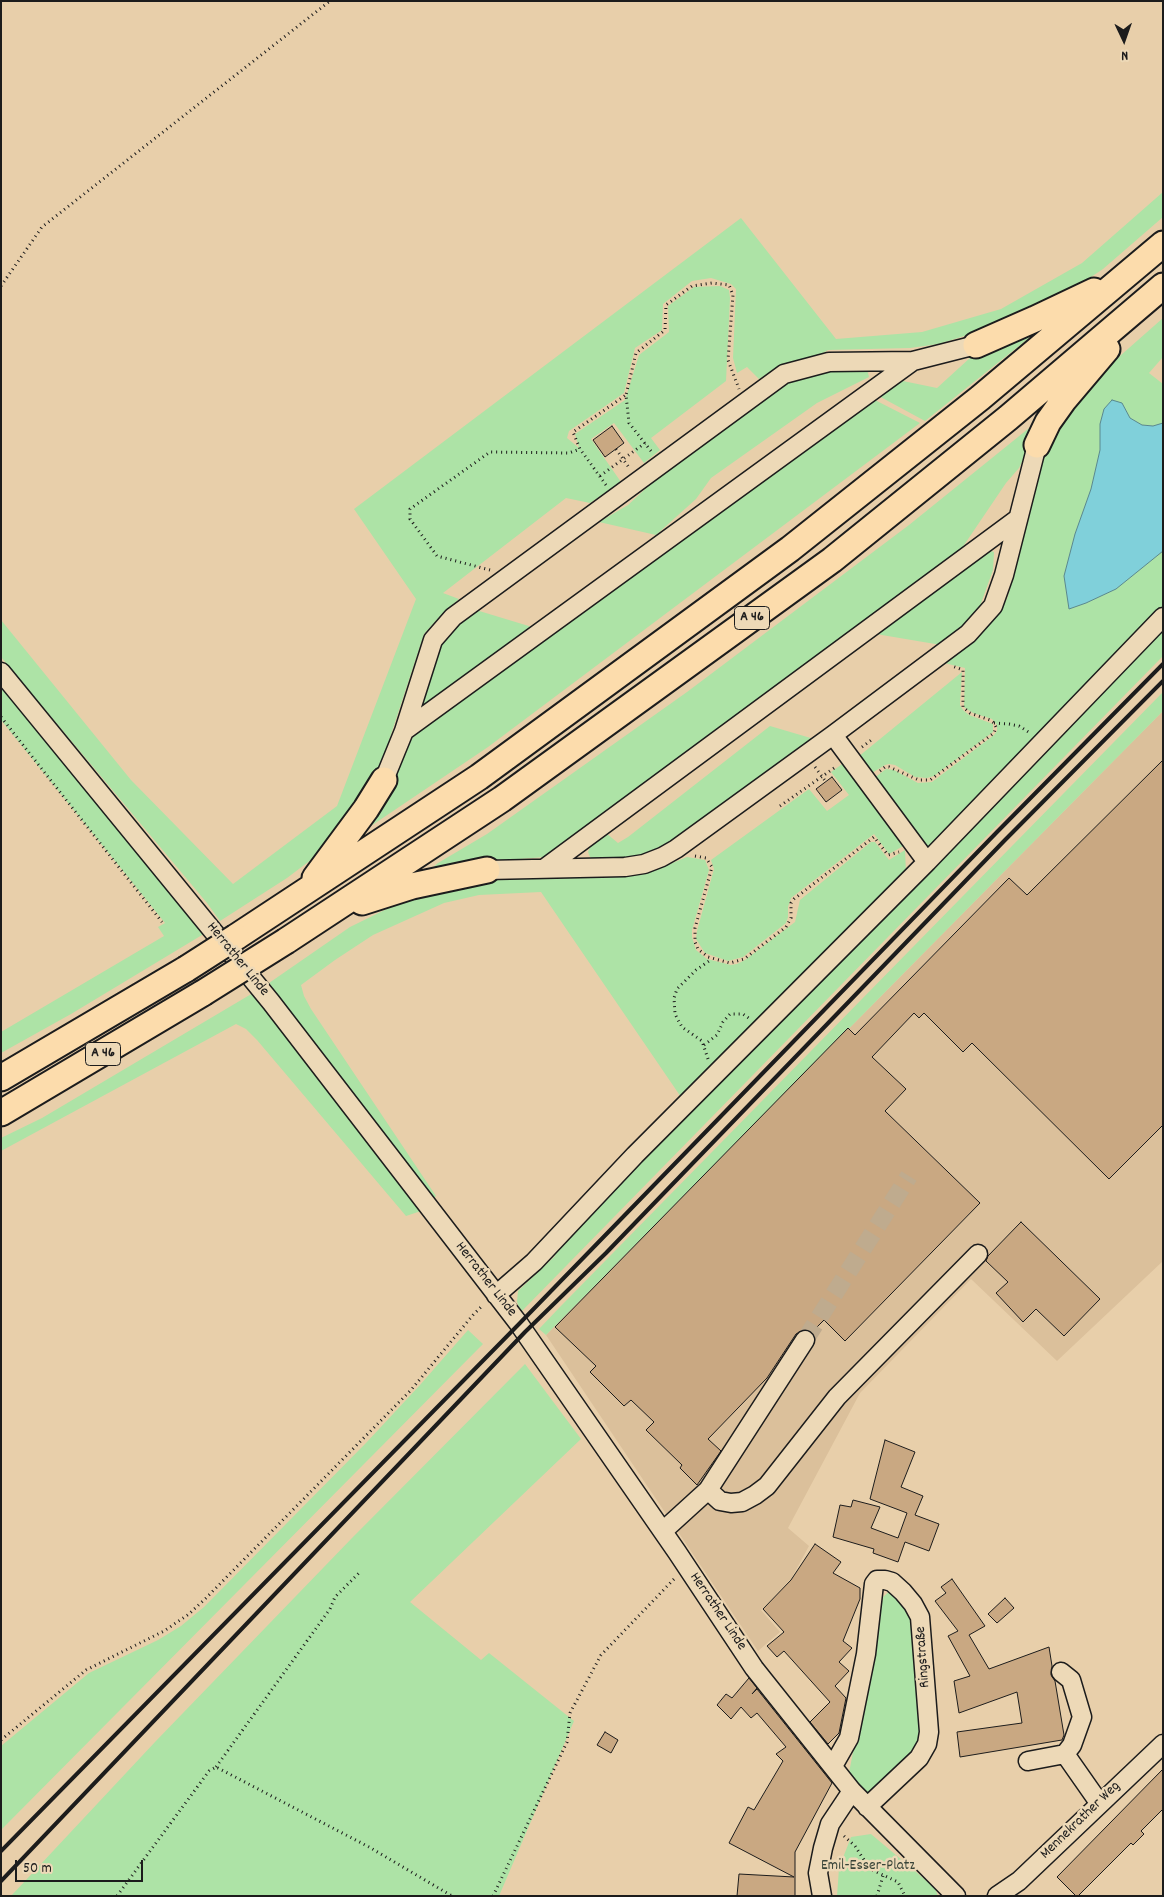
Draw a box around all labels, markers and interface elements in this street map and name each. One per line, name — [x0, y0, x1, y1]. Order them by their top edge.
north arrow — [1099, 15, 1149, 65]
text: N — [1121, 45, 1129, 65]
road number: A 46 — [734, 606, 770, 630]
street label: Herrather Linde — [202, 919, 272, 1001]
road number: A 46 — [86, 1042, 120, 1066]
street label: Herrather Linde — [450, 1239, 520, 1321]
street label: Herrather Linde — [684, 1570, 750, 1654]
street label: Ringstraße — [913, 1626, 935, 1688]
street label: Mennekrather Weg — [1037, 1778, 1125, 1864]
scale bar — [18, 1850, 145, 1882]
text: 50 m — [23, 1858, 52, 1880]
park label: Emil-Esser-Platz — [821, 1858, 915, 1876]

